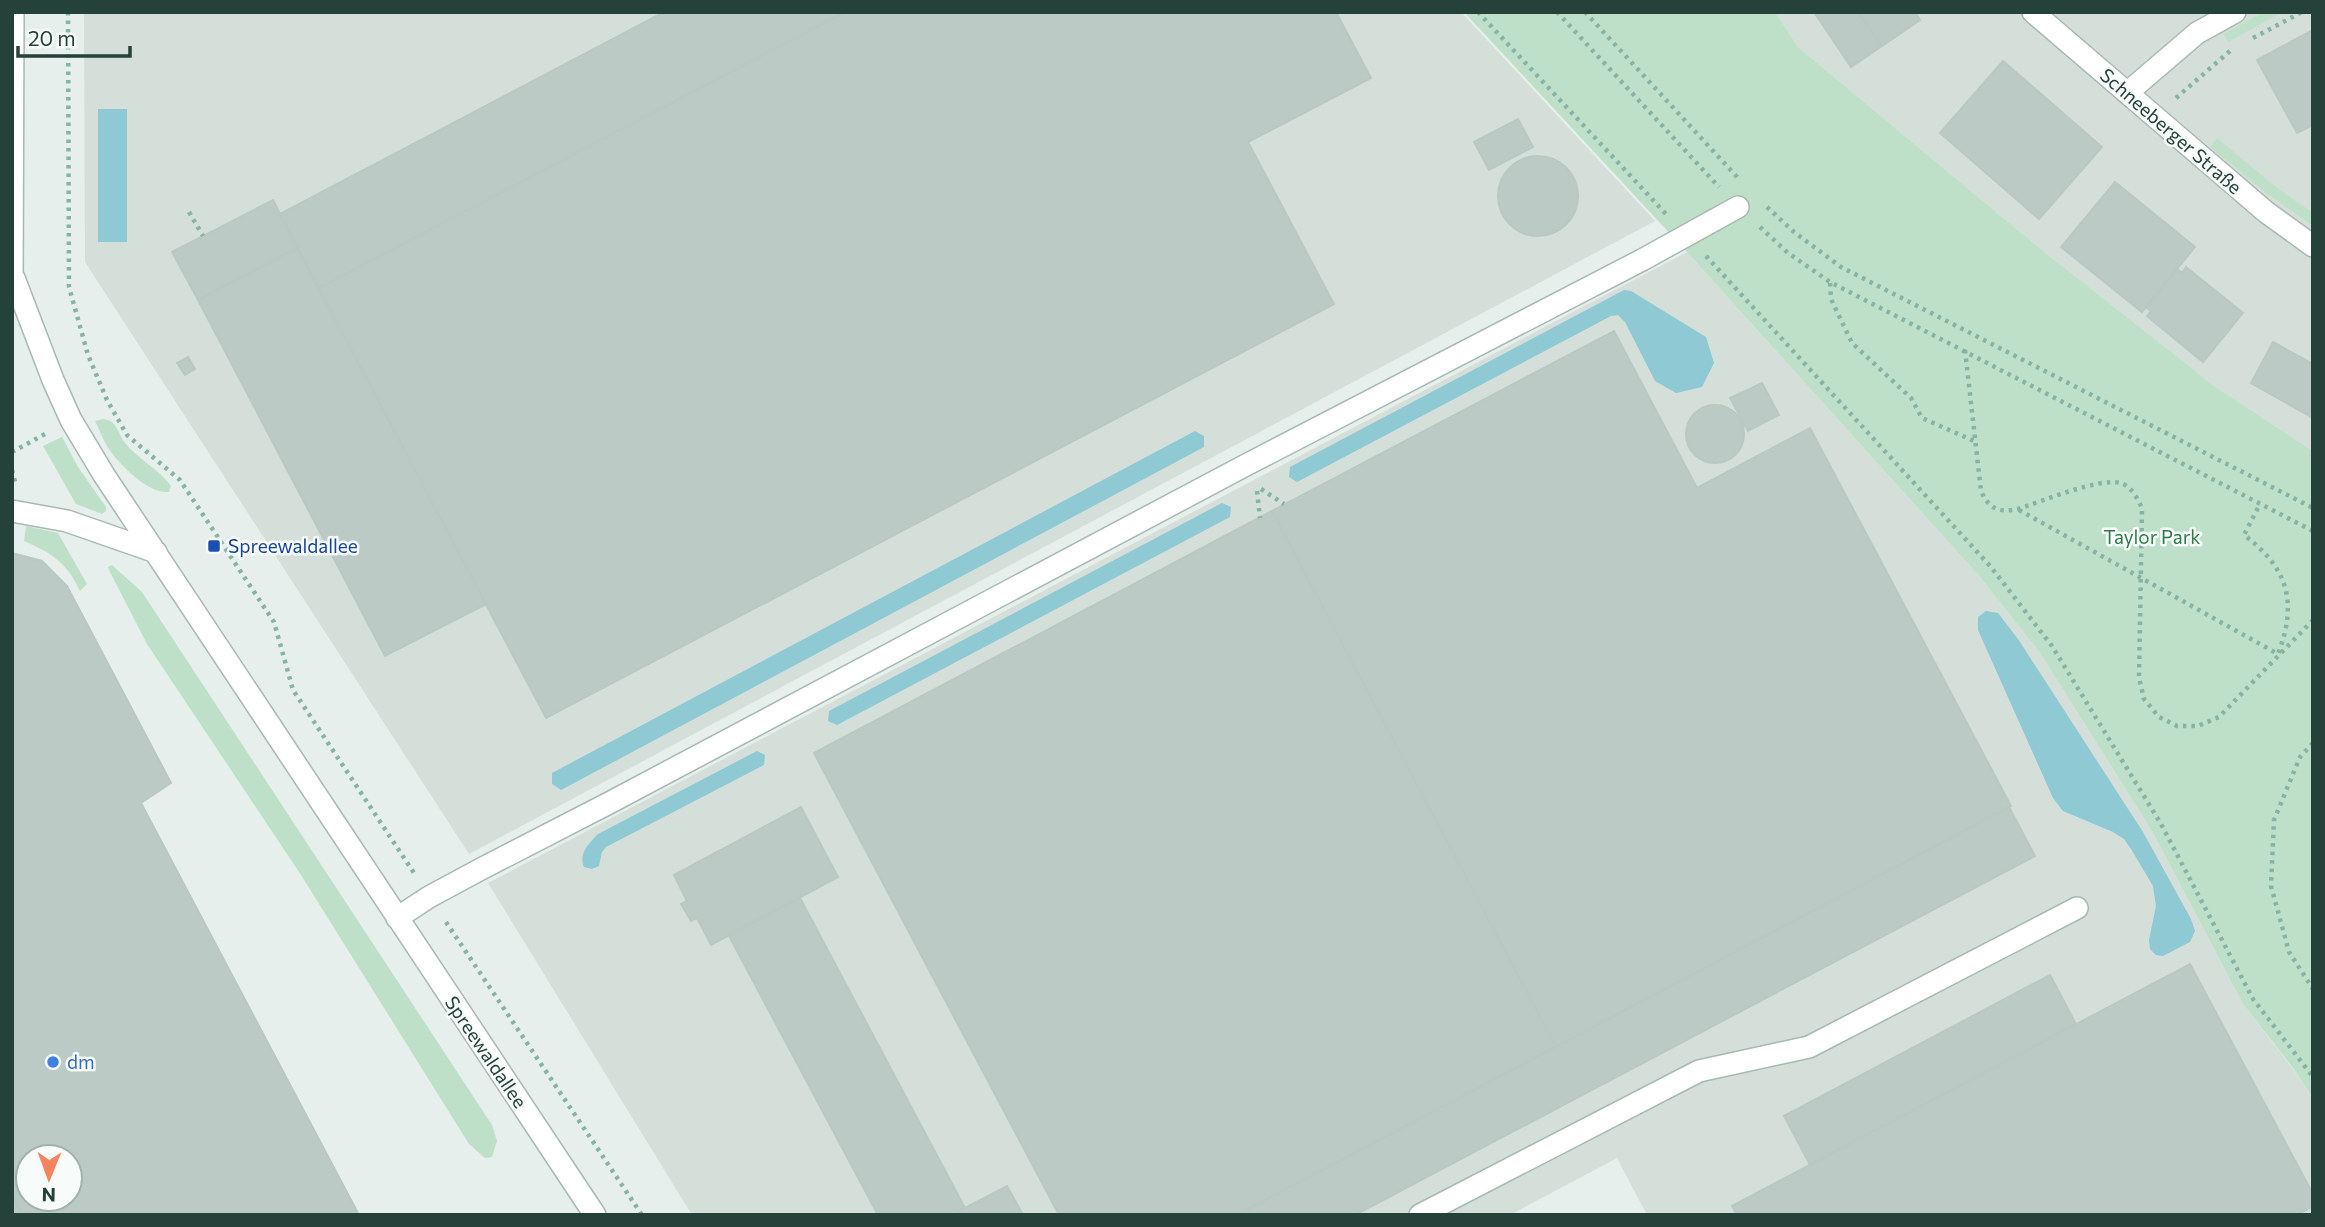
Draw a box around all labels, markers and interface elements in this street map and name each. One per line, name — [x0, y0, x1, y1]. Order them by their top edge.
scale bar — [18, 14, 130, 58]
text: 20 m — [28, 25, 76, 50]
street label: Schneeberger Straße — [2096, 63, 2247, 198]
park label: Taylor Park — [2103, 525, 2201, 548]
place label: Spreewaldallee — [228, 534, 358, 557]
marker: Spreewaldallee — [206, 538, 222, 554]
street label: Spreewaldallee — [441, 991, 532, 1112]
place label: dm — [67, 1050, 95, 1073]
marker: dm — [45, 1054, 61, 1070]
north arrow — [14, 1143, 84, 1213]
text: N — [41, 1184, 56, 1207]

